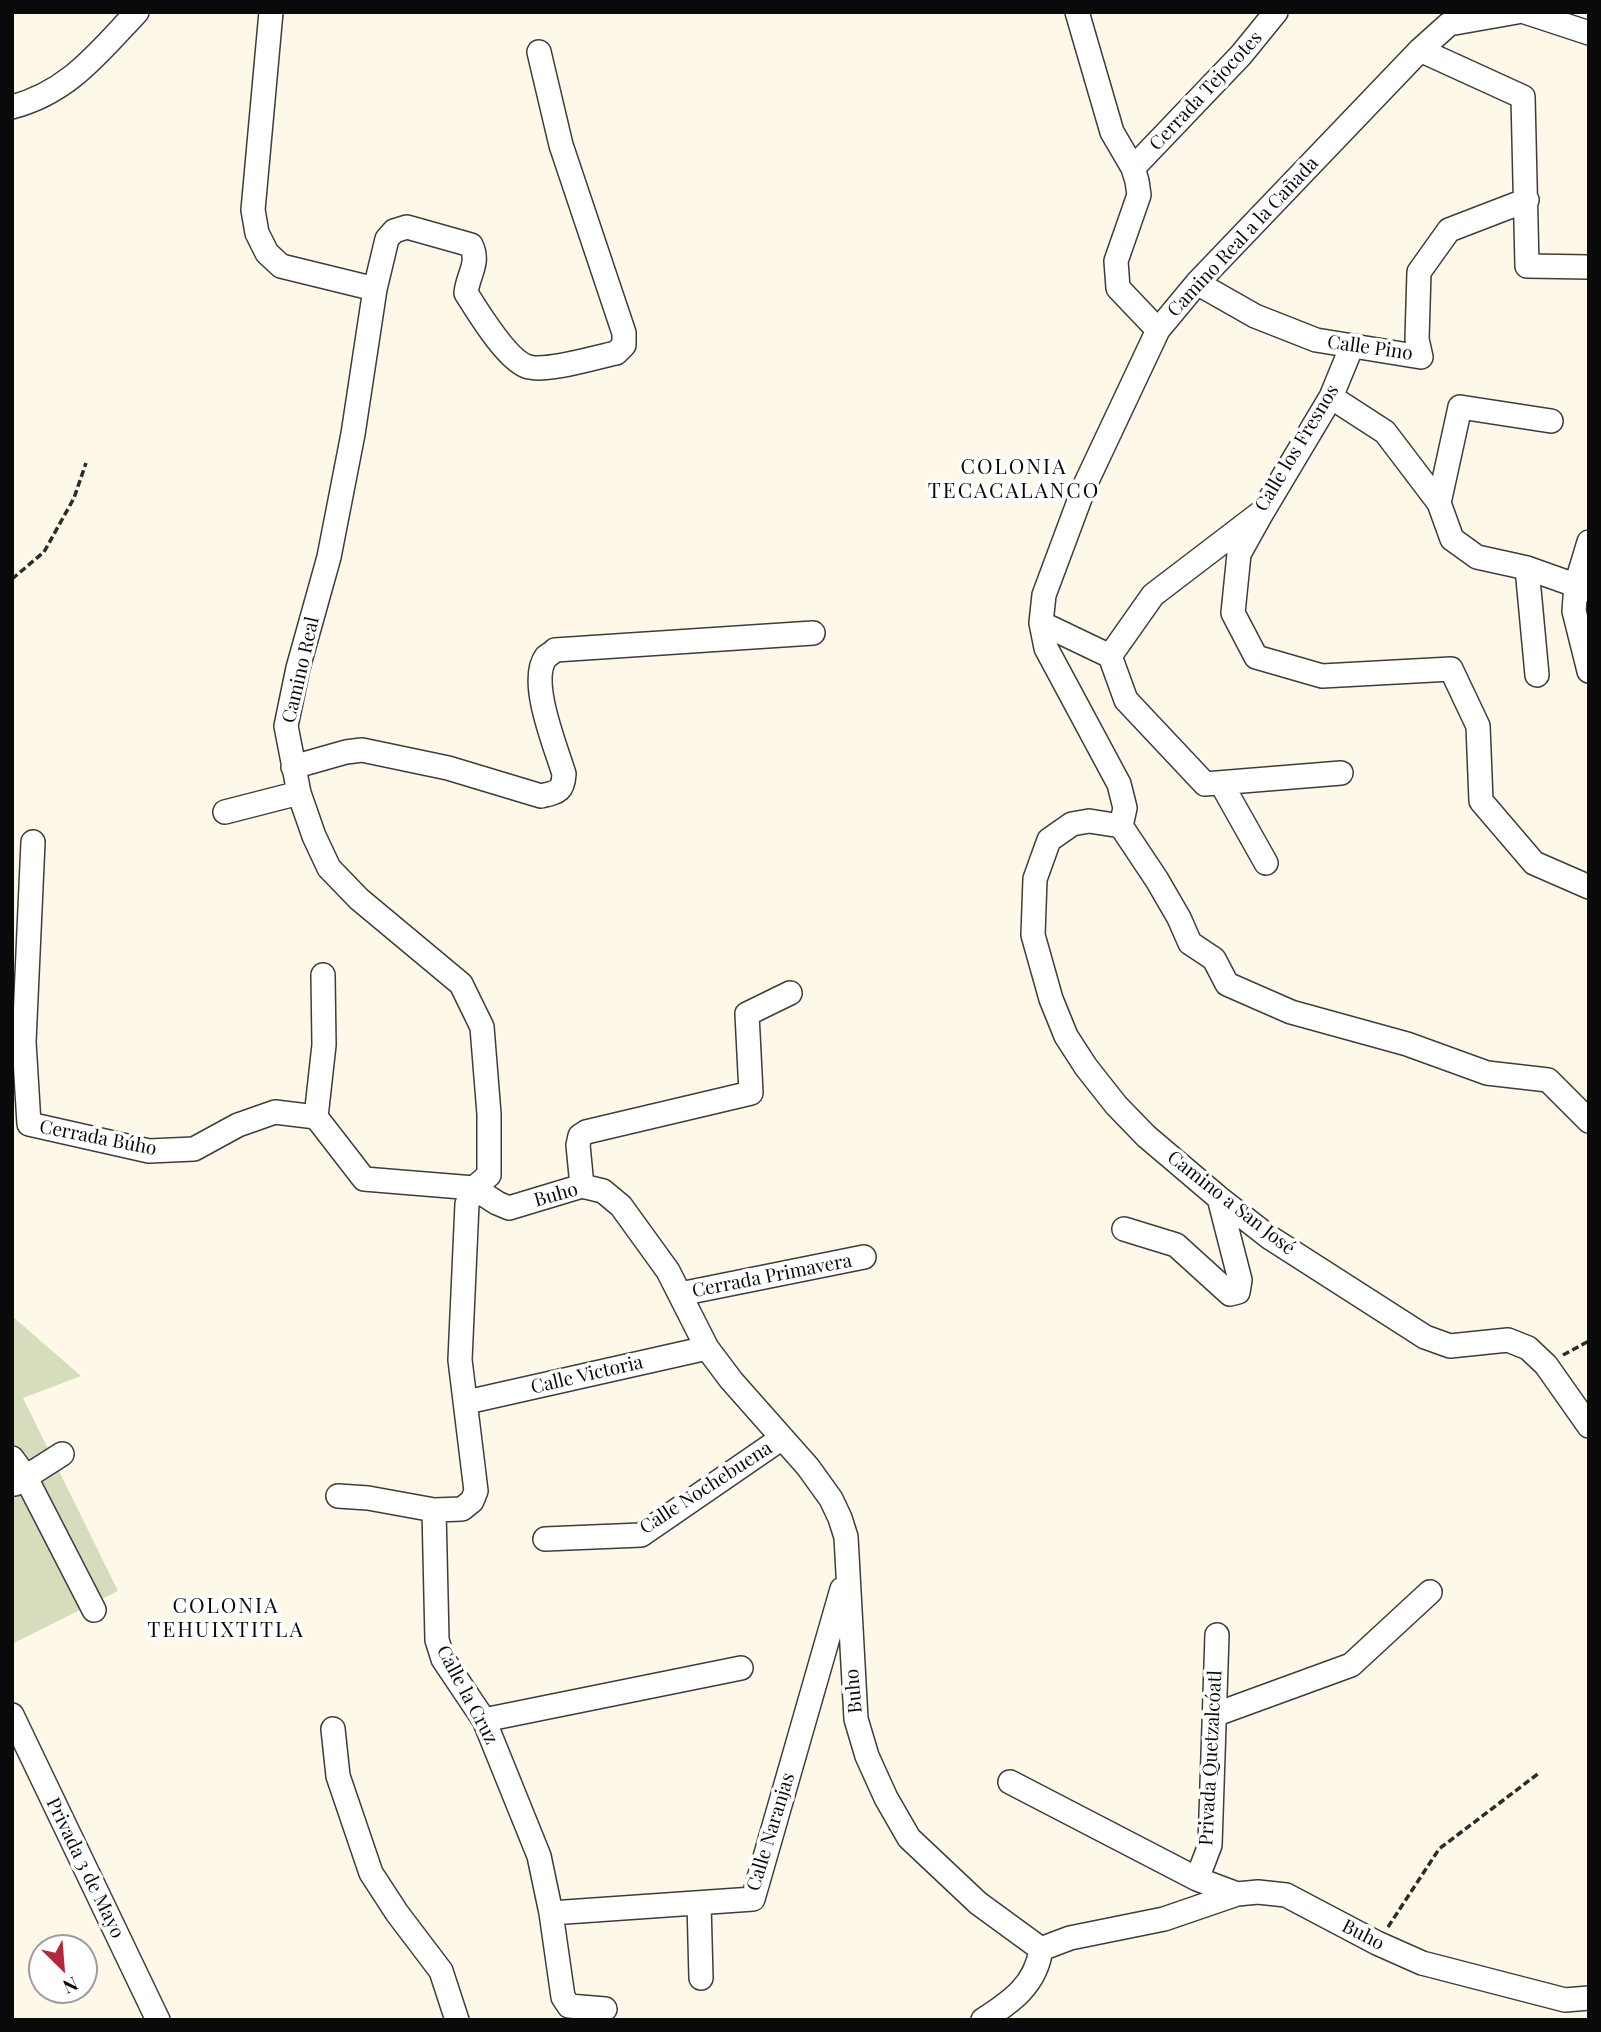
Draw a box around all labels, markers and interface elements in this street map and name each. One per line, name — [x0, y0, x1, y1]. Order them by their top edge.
street label: Cerrada Tejocotes — [1145, 27, 1267, 155]
street label: Camino Real a la Cañada — [1163, 152, 1323, 322]
street label: Calle Pino — [1326, 331, 1414, 365]
street label: Calle los Fresnos — [1250, 381, 1344, 515]
district label: COLONIA TECACALANCO — [929, 454, 1099, 504]
street label: Camino Real — [278, 615, 324, 725]
street label: Cerrada Búho — [38, 1115, 158, 1161]
street label: Camino a San José — [1163, 1146, 1299, 1260]
street label: Buho — [531, 1178, 581, 1212]
street label: Cerrada Primavera — [690, 1249, 854, 1303]
street label: Calle Victoria — [529, 1351, 645, 1399]
street label: Calle Nochebuena — [636, 1437, 776, 1539]
district label: COLONIA TEHUIXTITLA — [149, 1593, 303, 1643]
street label: Calle la Cruz — [431, 1642, 503, 1748]
street label: Buho — [841, 1668, 867, 1714]
street label: Privada Quetzalcóatl — [1195, 1670, 1227, 1846]
street label: Calle Naranjas — [742, 1770, 800, 1894]
street label: Privada 3 de Mayo — [41, 1794, 129, 1942]
street label: Buho — [1338, 1915, 1388, 1955]
north arrow — [28, 1934, 98, 2004]
text: N — [59, 1972, 83, 2001]

